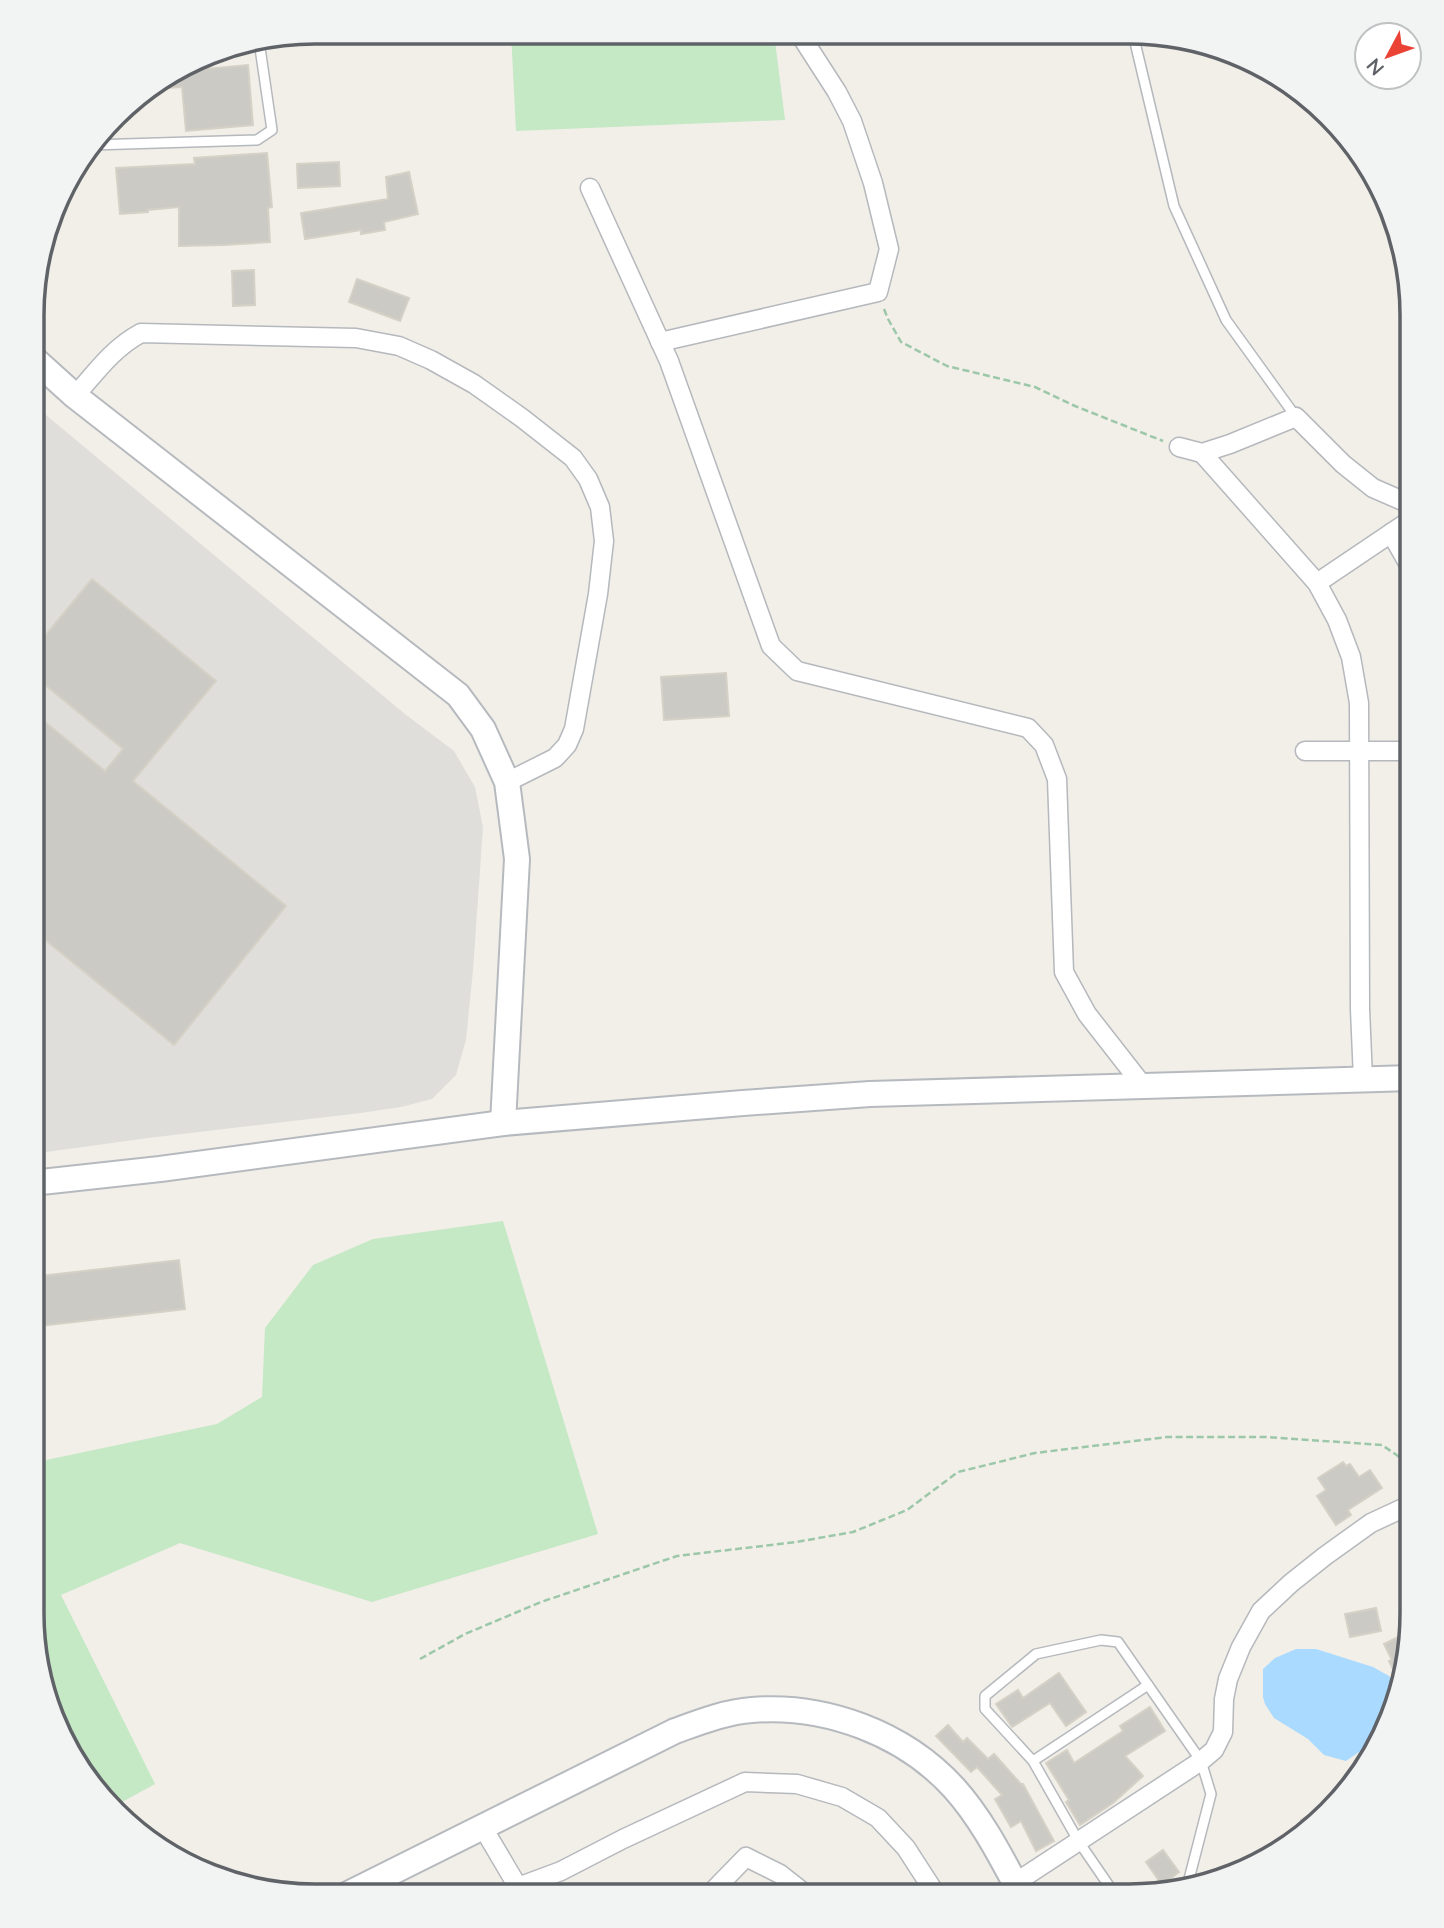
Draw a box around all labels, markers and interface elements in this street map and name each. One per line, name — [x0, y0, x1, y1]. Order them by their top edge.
north arrow — [1353, 21, 1423, 91]
text: N — [1361, 54, 1388, 81]

